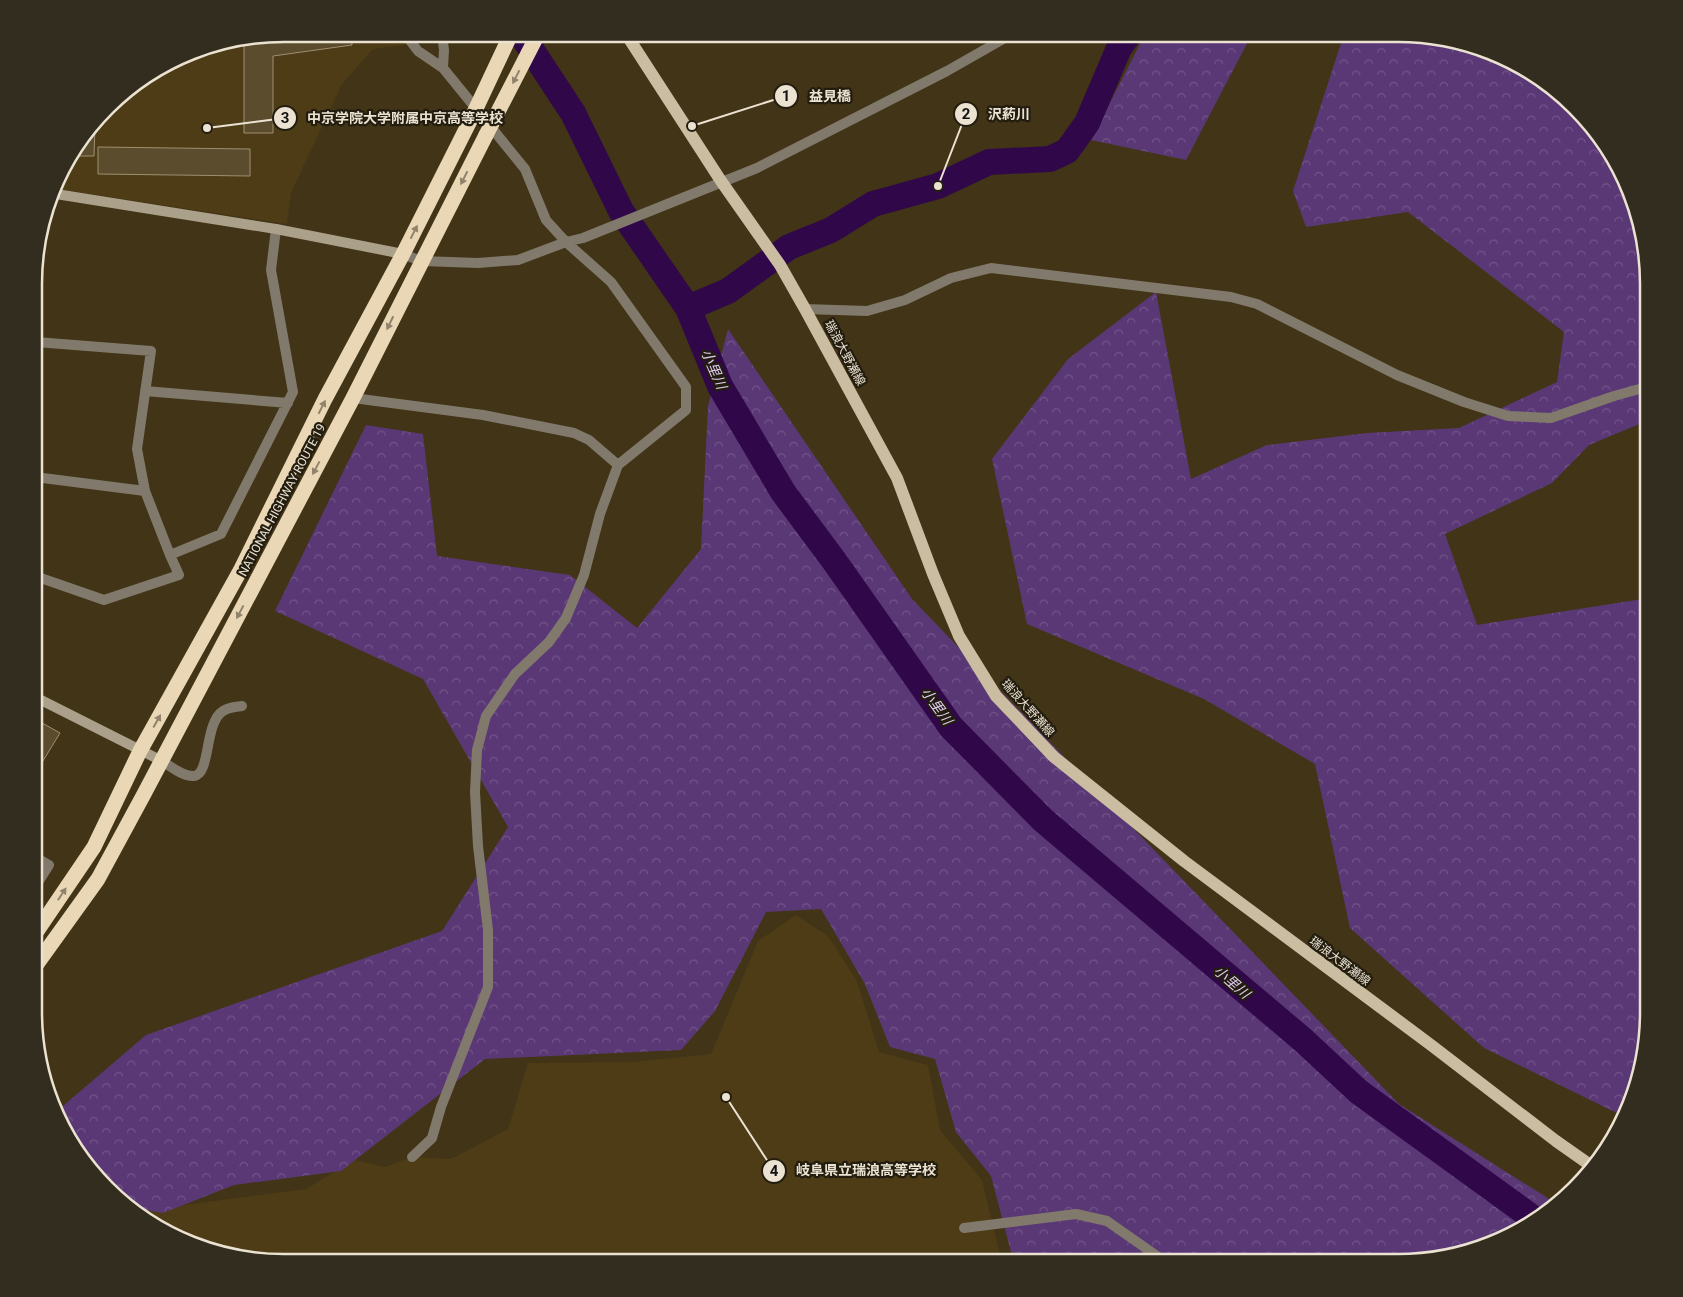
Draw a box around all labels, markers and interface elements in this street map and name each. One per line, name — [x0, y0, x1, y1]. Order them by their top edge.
one-way arrow — [512, 70, 520, 84]
callout: 益見橋 — [774, 82, 861, 111]
text: 1 — [782, 87, 790, 105]
text: 益見橋 — [809, 88, 851, 104]
callout: 沢葯川 — [953, 99, 1040, 128]
callout: 中京学院大学附属中京高等学校 — [272, 103, 513, 132]
text: 2 — [962, 105, 971, 123]
text: 沢葯川 — [988, 106, 1030, 122]
text: 3 — [281, 109, 289, 127]
text: 中京学院大学附属中京高等学校 — [307, 110, 503, 126]
one-way arrow — [460, 171, 468, 186]
one-way arrow — [410, 225, 418, 240]
one-way arrow — [386, 316, 394, 330]
street label: 瑞浪大野瀬線 — [822, 318, 868, 388]
water label: 小里川 — [698, 347, 731, 393]
one-way arrow — [318, 400, 326, 414]
street label: NATIONAL HIGHWAY ROUTE 19 — [236, 421, 328, 579]
one-way arrow — [312, 461, 320, 475]
one-way arrow — [236, 604, 244, 619]
street label: 瑞浪大野瀬線 — [999, 677, 1057, 739]
water label: 小里川 — [918, 684, 957, 729]
one-way arrow — [153, 714, 161, 729]
one-way arrow — [57, 887, 67, 901]
street label: 瑞浪大野瀬線 — [1307, 934, 1373, 988]
water label: 小里川 — [1211, 962, 1255, 1003]
callout: 岐阜県立瑞浪高等学校 — [761, 1156, 946, 1185]
text: 4 — [770, 1162, 779, 1180]
text: 岐阜県立瑞浪高等学校 — [796, 1162, 936, 1178]

